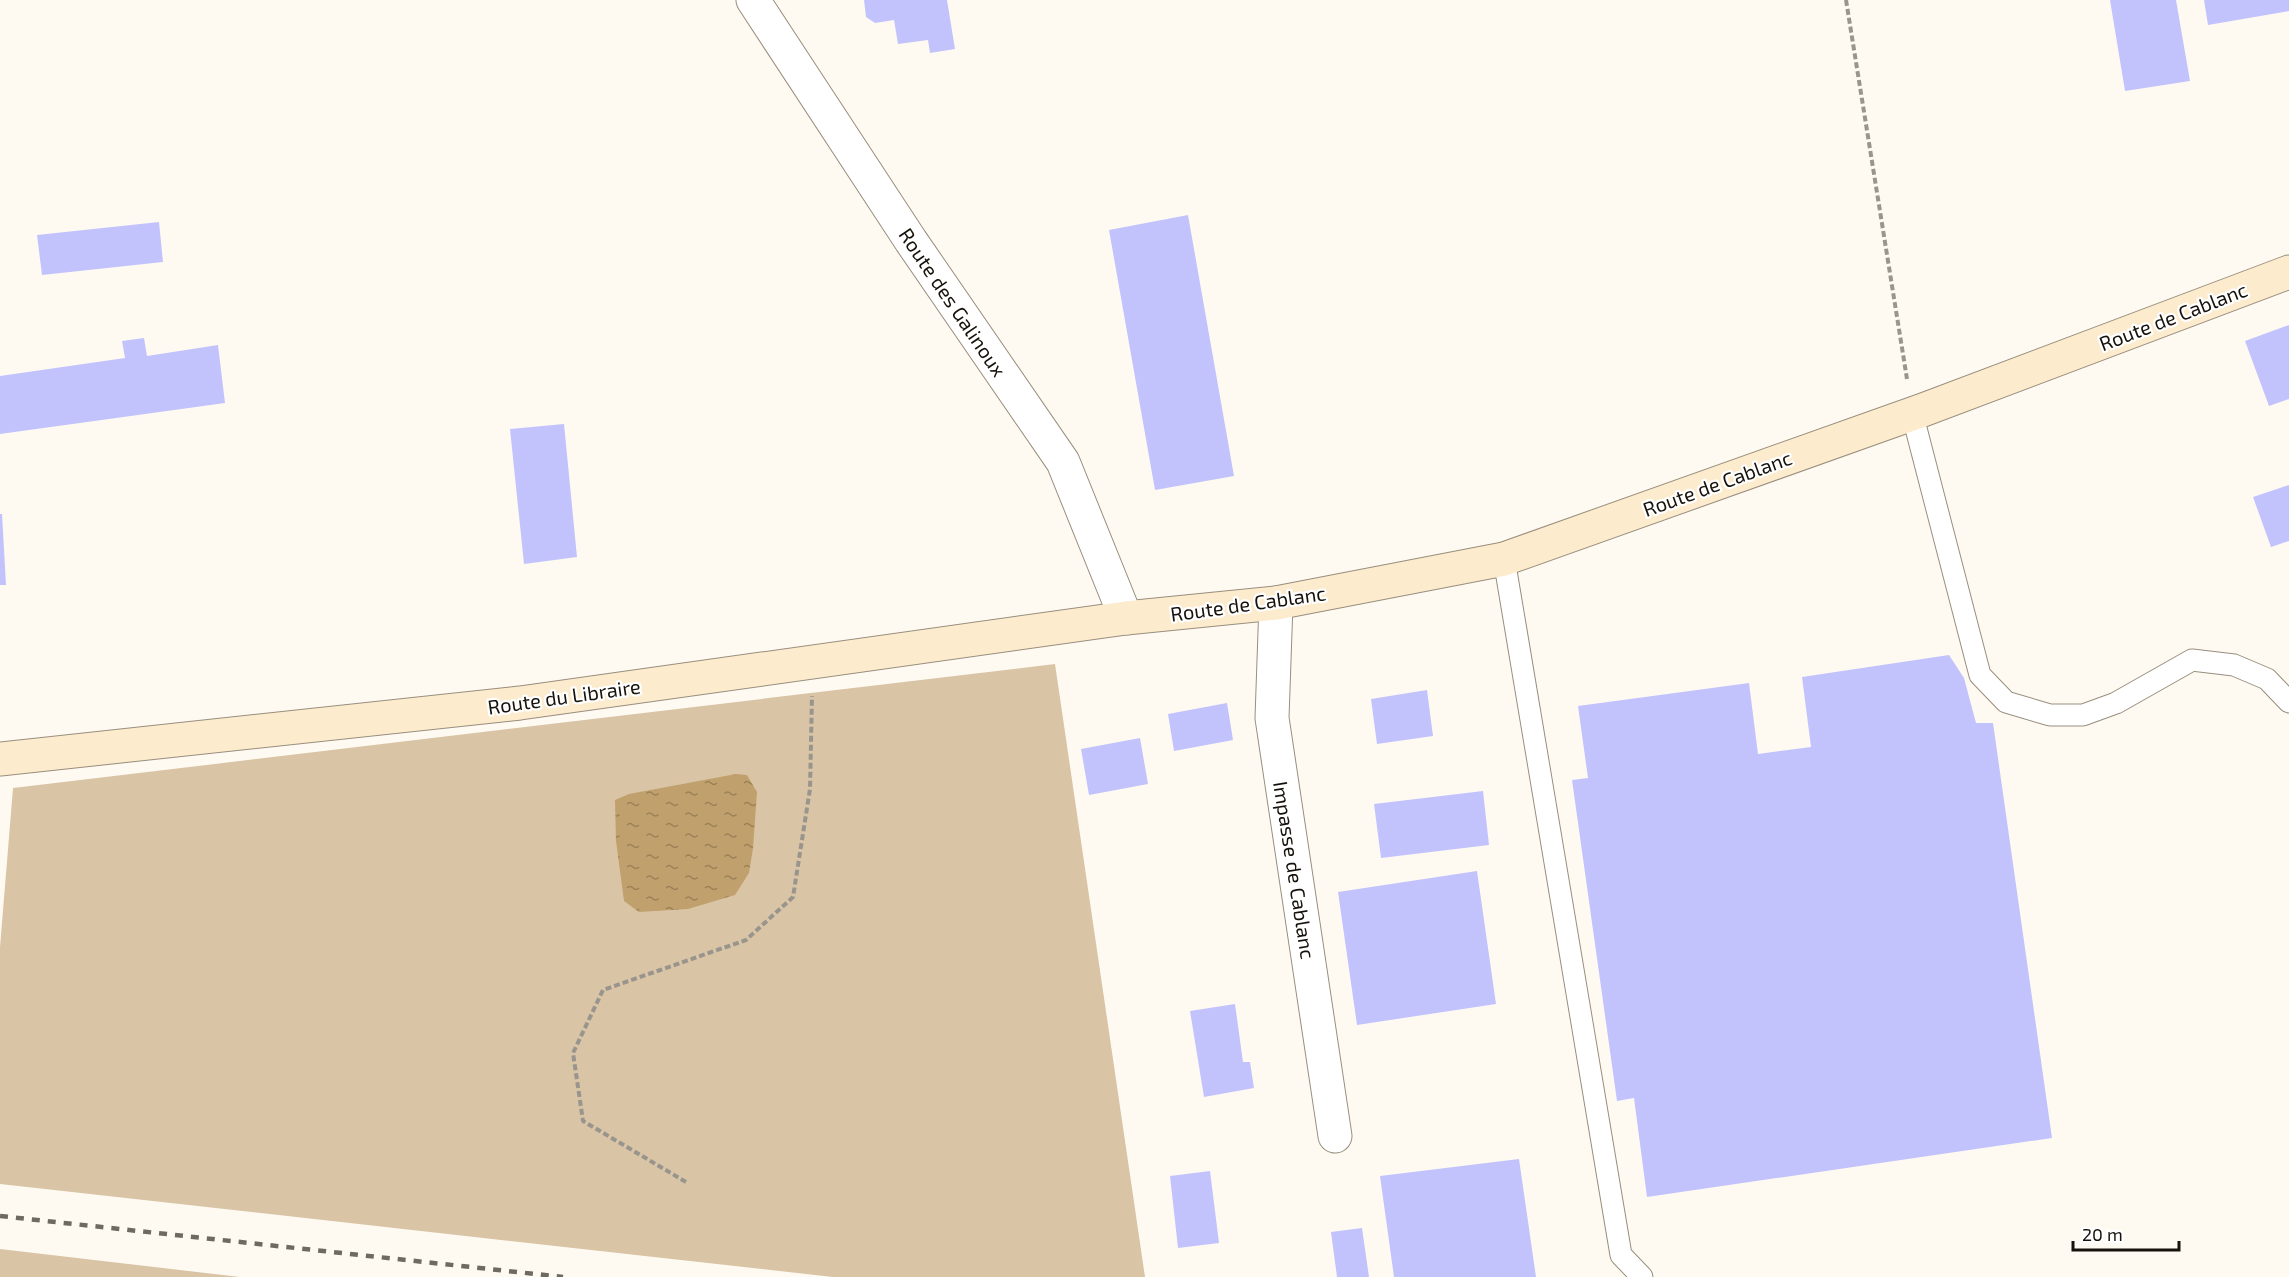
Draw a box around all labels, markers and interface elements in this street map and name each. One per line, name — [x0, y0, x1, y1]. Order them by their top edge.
street label: Route des Galinoux — [894, 223, 1012, 381]
street label: Route de Cablanc — [2096, 277, 2251, 355]
street label: Route de Cablanc — [1639, 445, 1795, 521]
street label: Route de Cablanc — [1169, 580, 1327, 626]
street label: Route du Libraire — [486, 673, 642, 719]
street label: Impasse de Cablanc — [1269, 779, 1321, 961]
scale bar — [2073, 1214, 2180, 1252]
text: 20 m — [2082, 1223, 2123, 1245]

